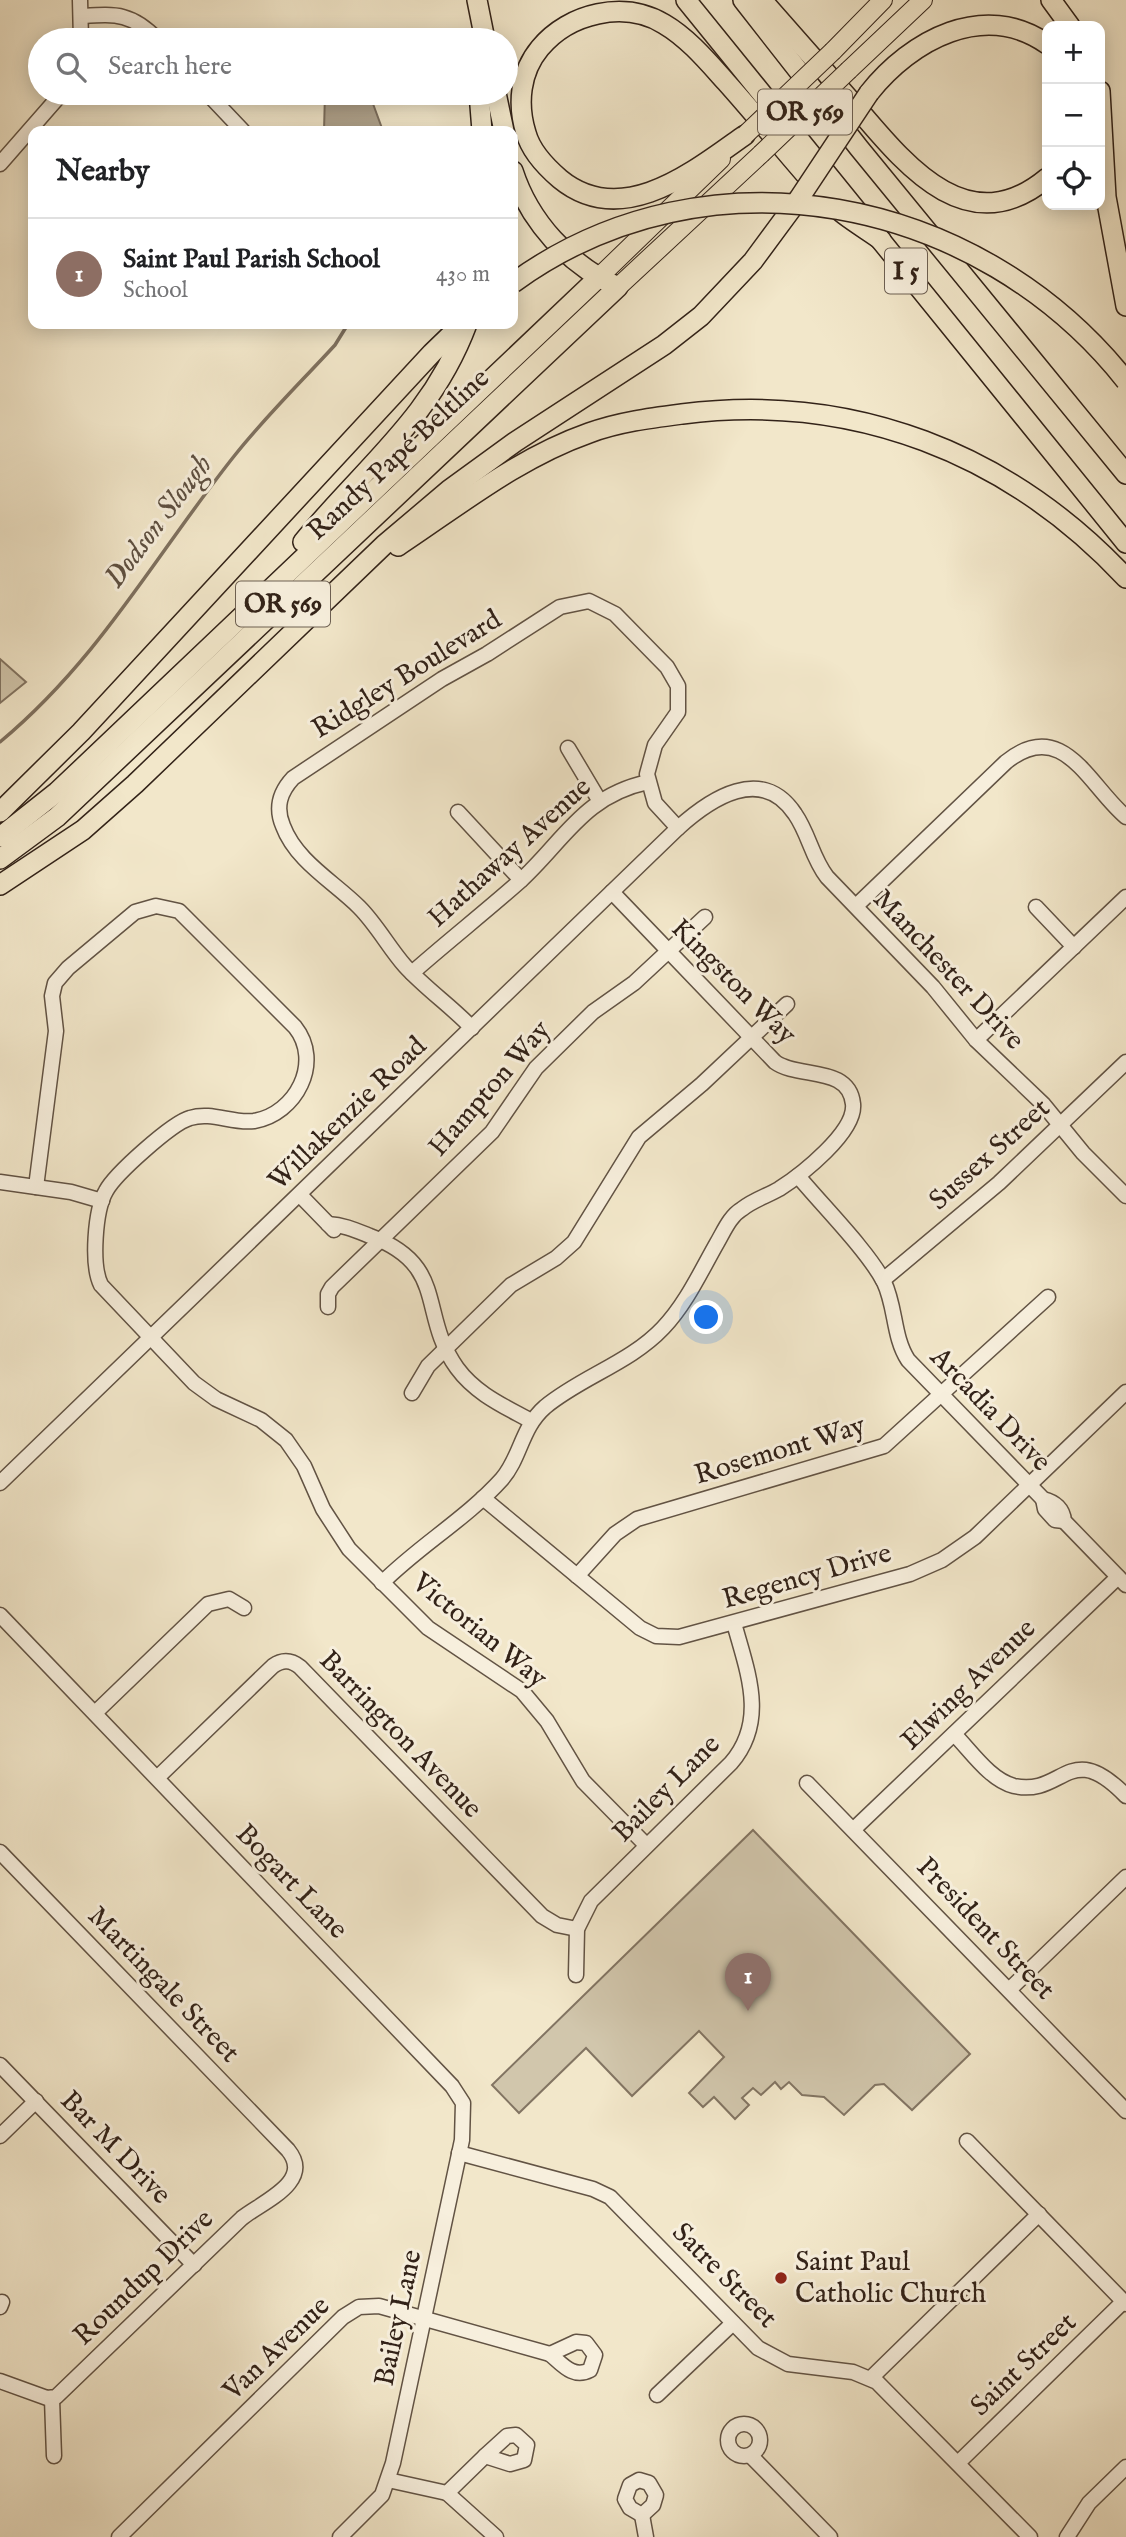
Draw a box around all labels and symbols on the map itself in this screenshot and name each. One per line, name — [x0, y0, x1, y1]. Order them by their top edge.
road number: OR 569 — [758, 90, 852, 134]
road number: I 5 — [885, 248, 927, 294]
street label: Randy Papé Beltline — [301, 361, 498, 549]
water label: Dodson Slough — [96, 447, 222, 596]
road number: OR 569 — [236, 582, 330, 626]
street label: Ridgley Boulevard — [306, 603, 508, 747]
street label: Hathaway Avenue — [421, 770, 599, 936]
street label: Manchester Drive — [865, 882, 1031, 1058]
street label: Kingston Way — [663, 912, 803, 1052]
street label: Hampton Way — [421, 1014, 559, 1164]
street label: Willakenzie Road — [261, 1030, 435, 1198]
street label: Sussex Street — [922, 1091, 1058, 1218]
your location — [689, 1300, 723, 1334]
street label: Arcadia Drive — [921, 1340, 1058, 1480]
street label: Rosemont Way — [690, 1408, 870, 1494]
street label: Regency Drive — [718, 1536, 896, 1618]
street label: Victorian Way — [404, 1565, 554, 1696]
street label: Elwing Avenue — [894, 1612, 1044, 1758]
street label: Barrington Avenue — [311, 1644, 489, 1826]
street label: Bailey Lane — [606, 1728, 728, 1850]
street label: Bogart Lane — [227, 1817, 355, 1947]
street label: President Street — [908, 1851, 1062, 2008]
street label: Martingale Street — [80, 1899, 247, 2071]
pin: 1 — [725, 1953, 771, 2011]
street label: Bar M Drive — [52, 2084, 178, 2212]
street label: Roundup Drive — [67, 2202, 222, 2354]
street label: Satre Street — [664, 2216, 784, 2336]
place label: Saint Paul Catholic Church — [795, 2245, 986, 2312]
street label: Bailey Lane — [368, 2247, 431, 2389]
marker: Saint Paul Catholic Church — [773, 2270, 789, 2286]
street label: Van Avenue — [215, 2289, 338, 2409]
street label: Saint Street — [964, 2306, 1085, 2424]

